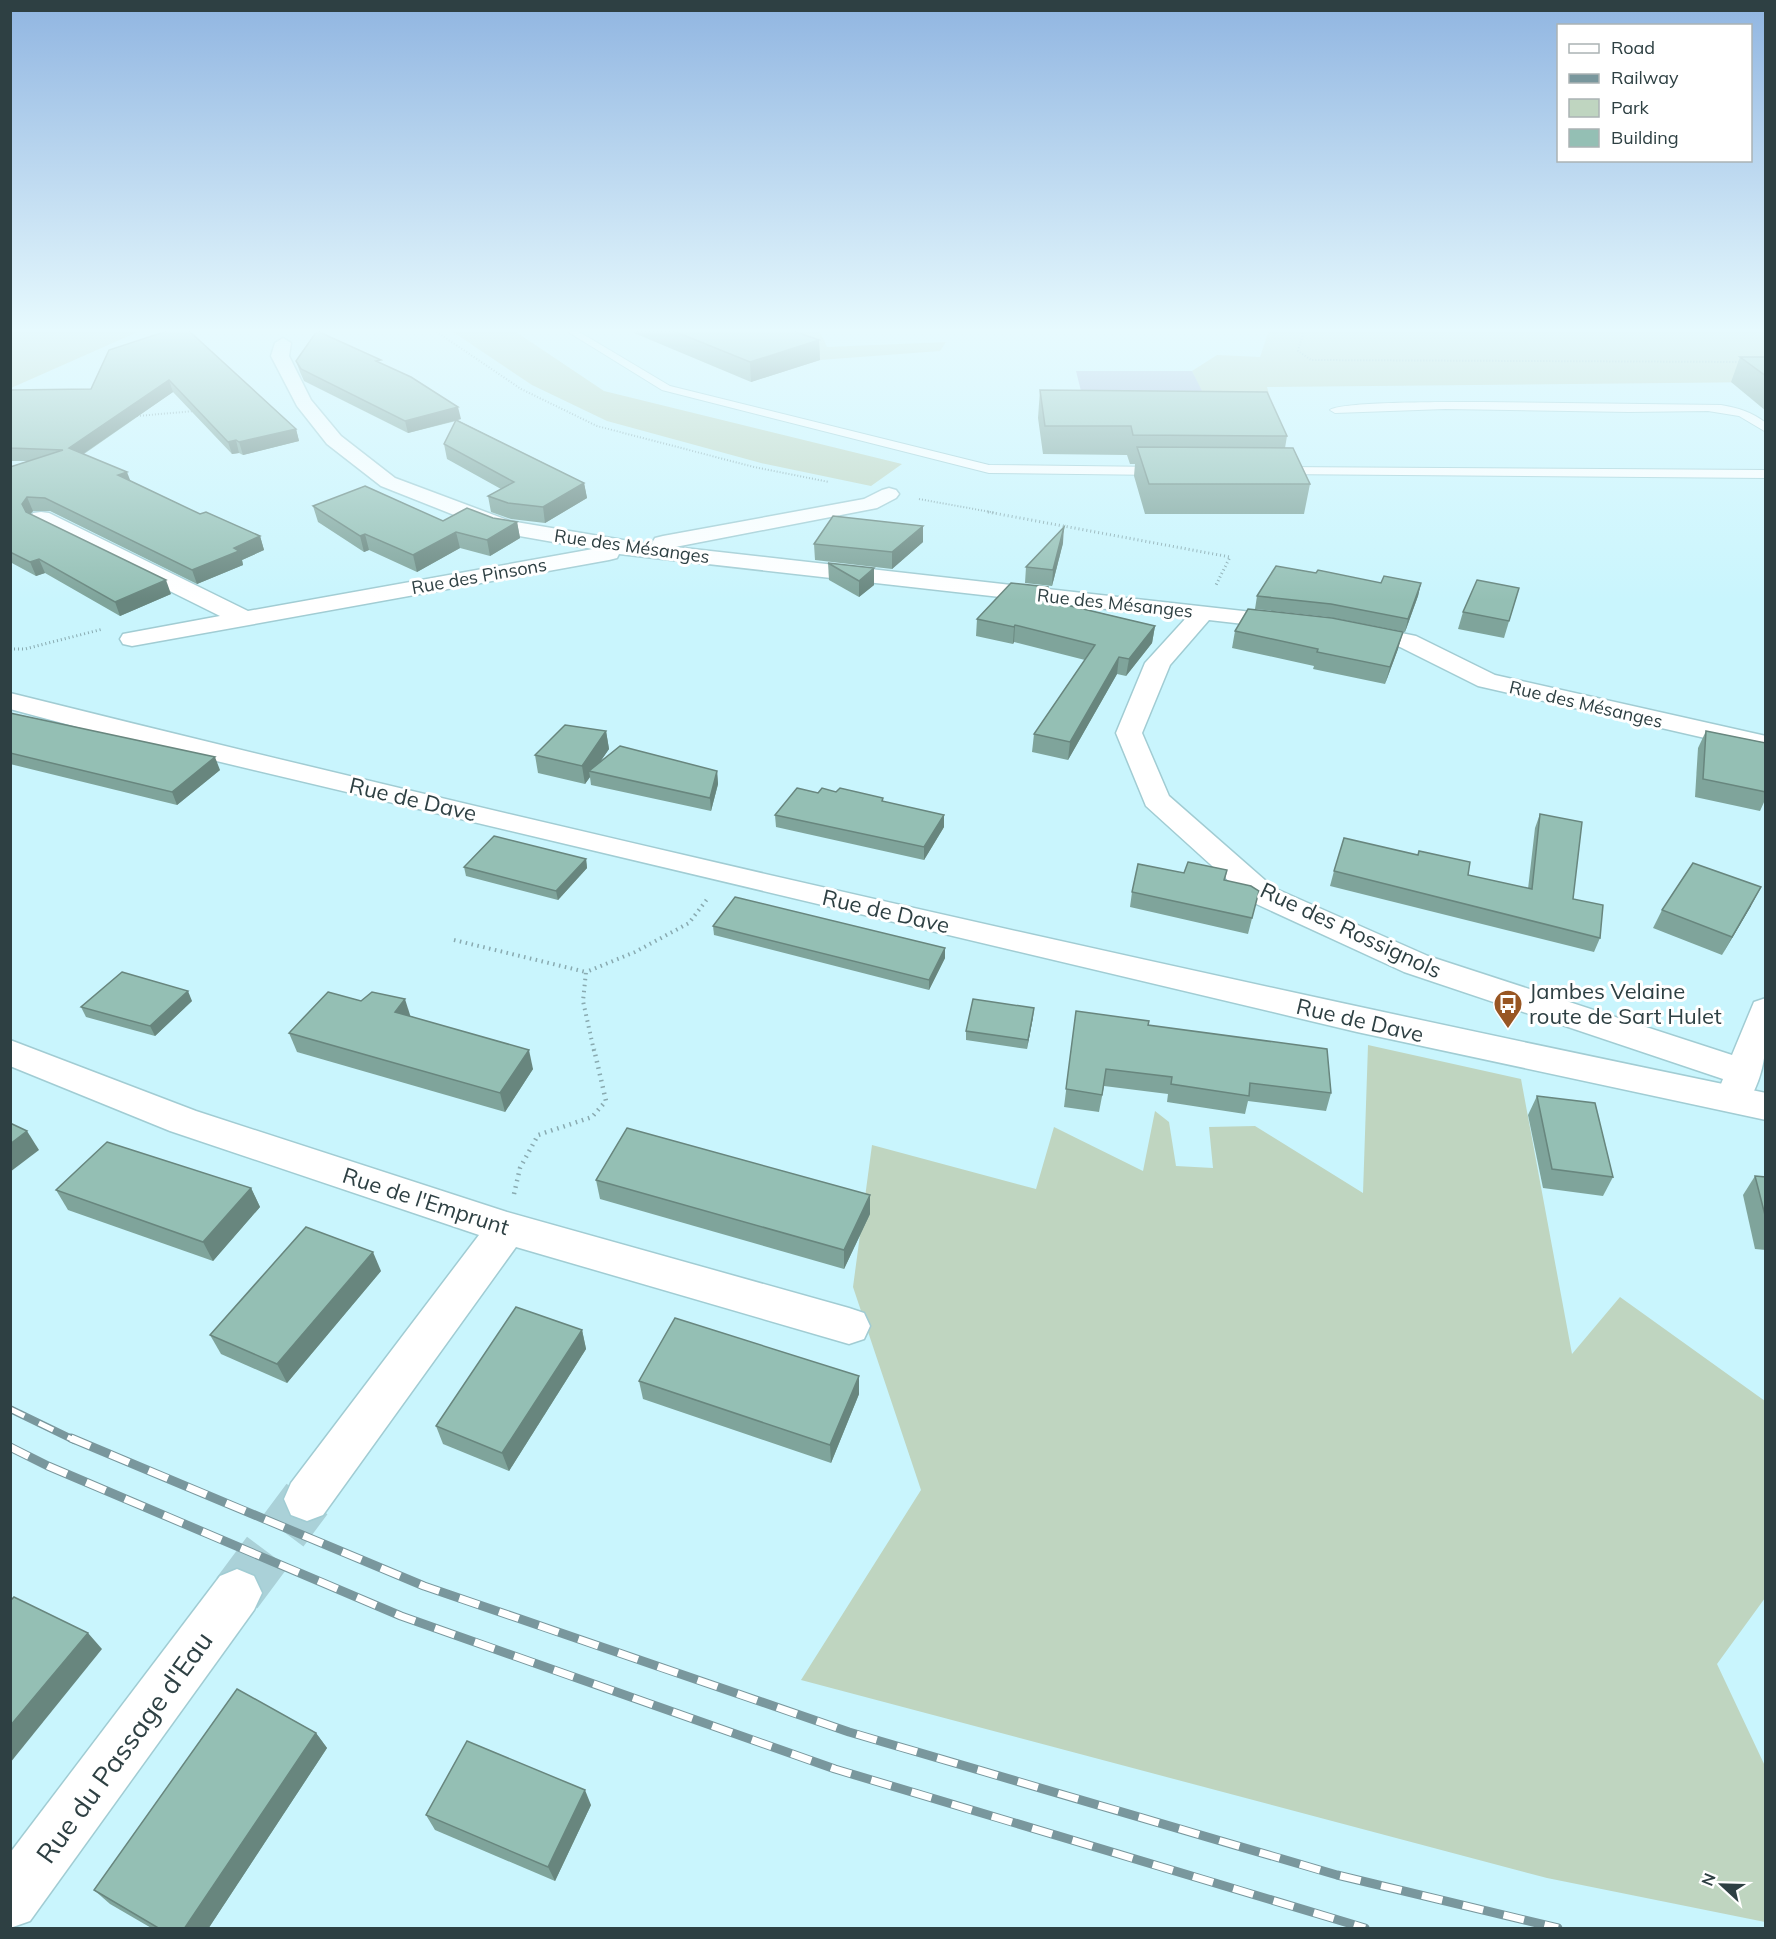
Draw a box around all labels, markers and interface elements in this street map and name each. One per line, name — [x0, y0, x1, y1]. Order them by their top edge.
legend — [1557, 24, 1752, 162]
text: Road — [1611, 36, 1655, 59]
text: Railway — [1611, 66, 1679, 89]
text: Park — [1611, 96, 1650, 119]
text: Building — [1611, 126, 1679, 149]
street label: Rue des Mésanges — [553, 524, 711, 568]
street label: Rue des Pinsons — [410, 553, 548, 599]
street label: Rue des Mésanges — [1036, 583, 1194, 623]
street label: Rue des Mésanges — [1507, 675, 1665, 733]
street label: Rue de Dave — [347, 771, 479, 827]
street label: Rue des Rossignols — [1256, 876, 1446, 984]
street label: Rue de Dave — [820, 883, 952, 939]
place label: Jambes Velaine route de Sart Hulet — [1529, 977, 1722, 1030]
bus stop icon: Jambes Velaine route de Sart Hulet — [1492, 988, 1524, 1030]
street label: Rue de Dave — [1294, 992, 1426, 1048]
street label: Rue de l'Emprunt — [339, 1161, 513, 1241]
street label: Rue du Passage d'Eau — [28, 1624, 220, 1870]
north arrow — [1692, 1855, 1752, 1915]
text: N — [1697, 1870, 1720, 1889]

